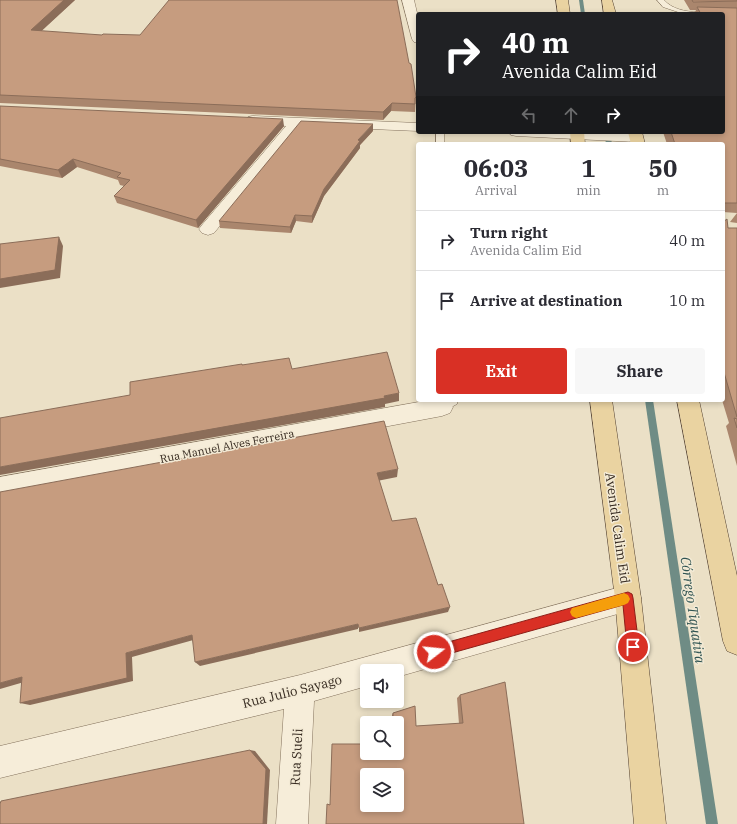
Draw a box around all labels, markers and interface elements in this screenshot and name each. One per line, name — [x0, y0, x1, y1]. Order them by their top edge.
text: 40 m — [502, 24, 569, 61]
icon: right — [436, 28, 488, 80]
text: Avenida Calim Eid — [502, 60, 657, 83]
icon: left — [518, 104, 540, 126]
icon: ahead — [560, 104, 582, 126]
icon: right — [602, 104, 624, 126]
text: 06:03 — [464, 152, 529, 184]
text: 1 — [581, 152, 596, 184]
text: 50 — [649, 152, 677, 184]
text: Arrival — [475, 182, 517, 199]
text: min — [576, 182, 601, 199]
text: m — [657, 182, 669, 199]
text: Turn right — [470, 223, 548, 242]
icon: right — [436, 230, 458, 252]
text: 40 m — [669, 231, 705, 250]
text: Avenida Calim Eid — [470, 242, 582, 259]
icon: arrive — [436, 290, 458, 312]
text: Arrive at destination — [470, 291, 622, 310]
text: 10 m — [669, 291, 705, 310]
button: Exit — [436, 348, 567, 394]
button: Share — [575, 348, 705, 394]
street label: Rua Manuel Alves Ferreira — [159, 426, 295, 466]
street label: Avenida Calim Eid — [601, 471, 634, 585]
water label: Córrego Tiquatira — [677, 555, 709, 665]
pin — [616, 630, 650, 664]
position arrow — [413, 631, 455, 673]
icon: arrive — [622, 636, 644, 658]
map controls — [360, 664, 404, 812]
button: sound — [360, 664, 404, 708]
street label: Rua Julio Sayago — [241, 671, 344, 712]
button: search — [360, 716, 404, 760]
street label: Rua Sueli — [287, 728, 306, 786]
button: layers — [360, 768, 404, 812]

